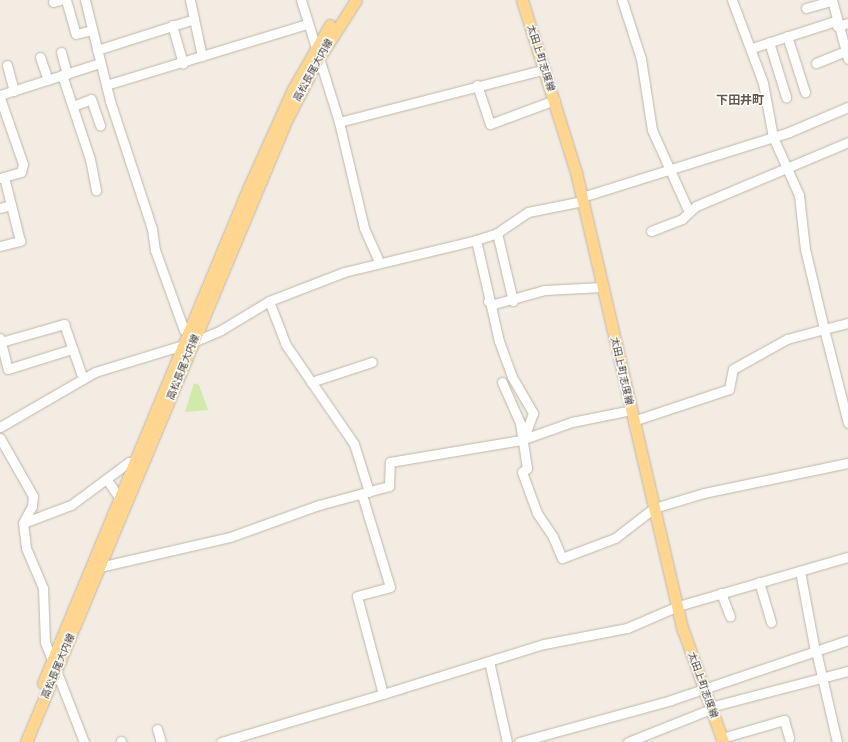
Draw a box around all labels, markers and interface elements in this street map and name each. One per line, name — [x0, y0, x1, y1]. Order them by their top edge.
street label: 太田上町志度線 — [524, 23, 558, 93]
street label: 高松長尾大内線 — [291, 36, 335, 104]
district label: 下田井町 — [716, 93, 764, 107]
street label: 高松長尾大内線 — [164, 332, 202, 402]
street label: 太田上町志度線 — [608, 336, 636, 406]
street label: 高松長尾大内線 — [39, 631, 77, 701]
street label: 太田上町志度線 — [685, 650, 721, 720]

